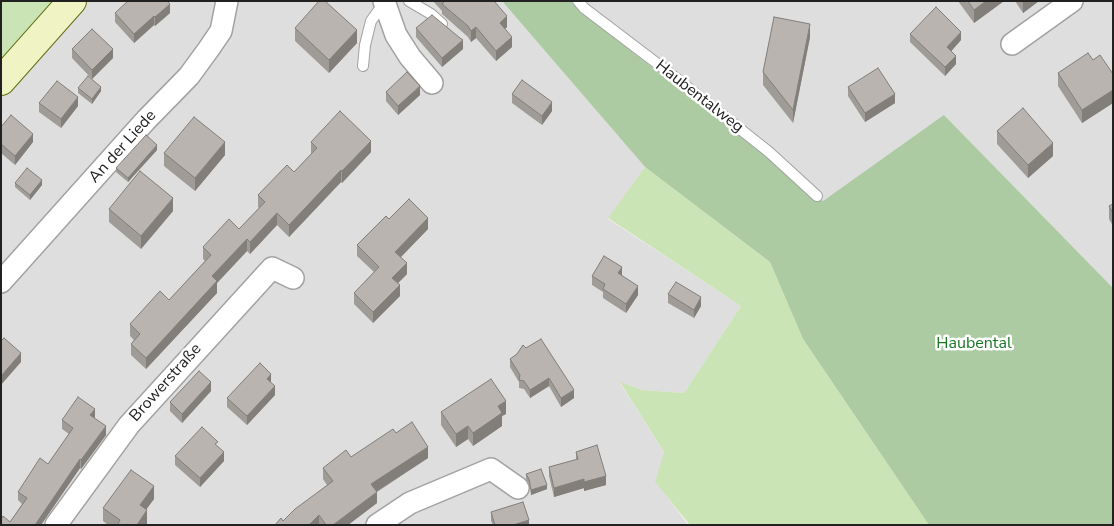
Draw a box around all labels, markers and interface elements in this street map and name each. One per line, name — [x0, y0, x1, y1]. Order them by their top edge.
street label: Haubentalweg — [651, 57, 747, 137]
street label: An der Liede — [85, 107, 161, 187]
park label: Haubental — [936, 334, 1012, 354]
street label: Browerstraße — [126, 340, 206, 426]

